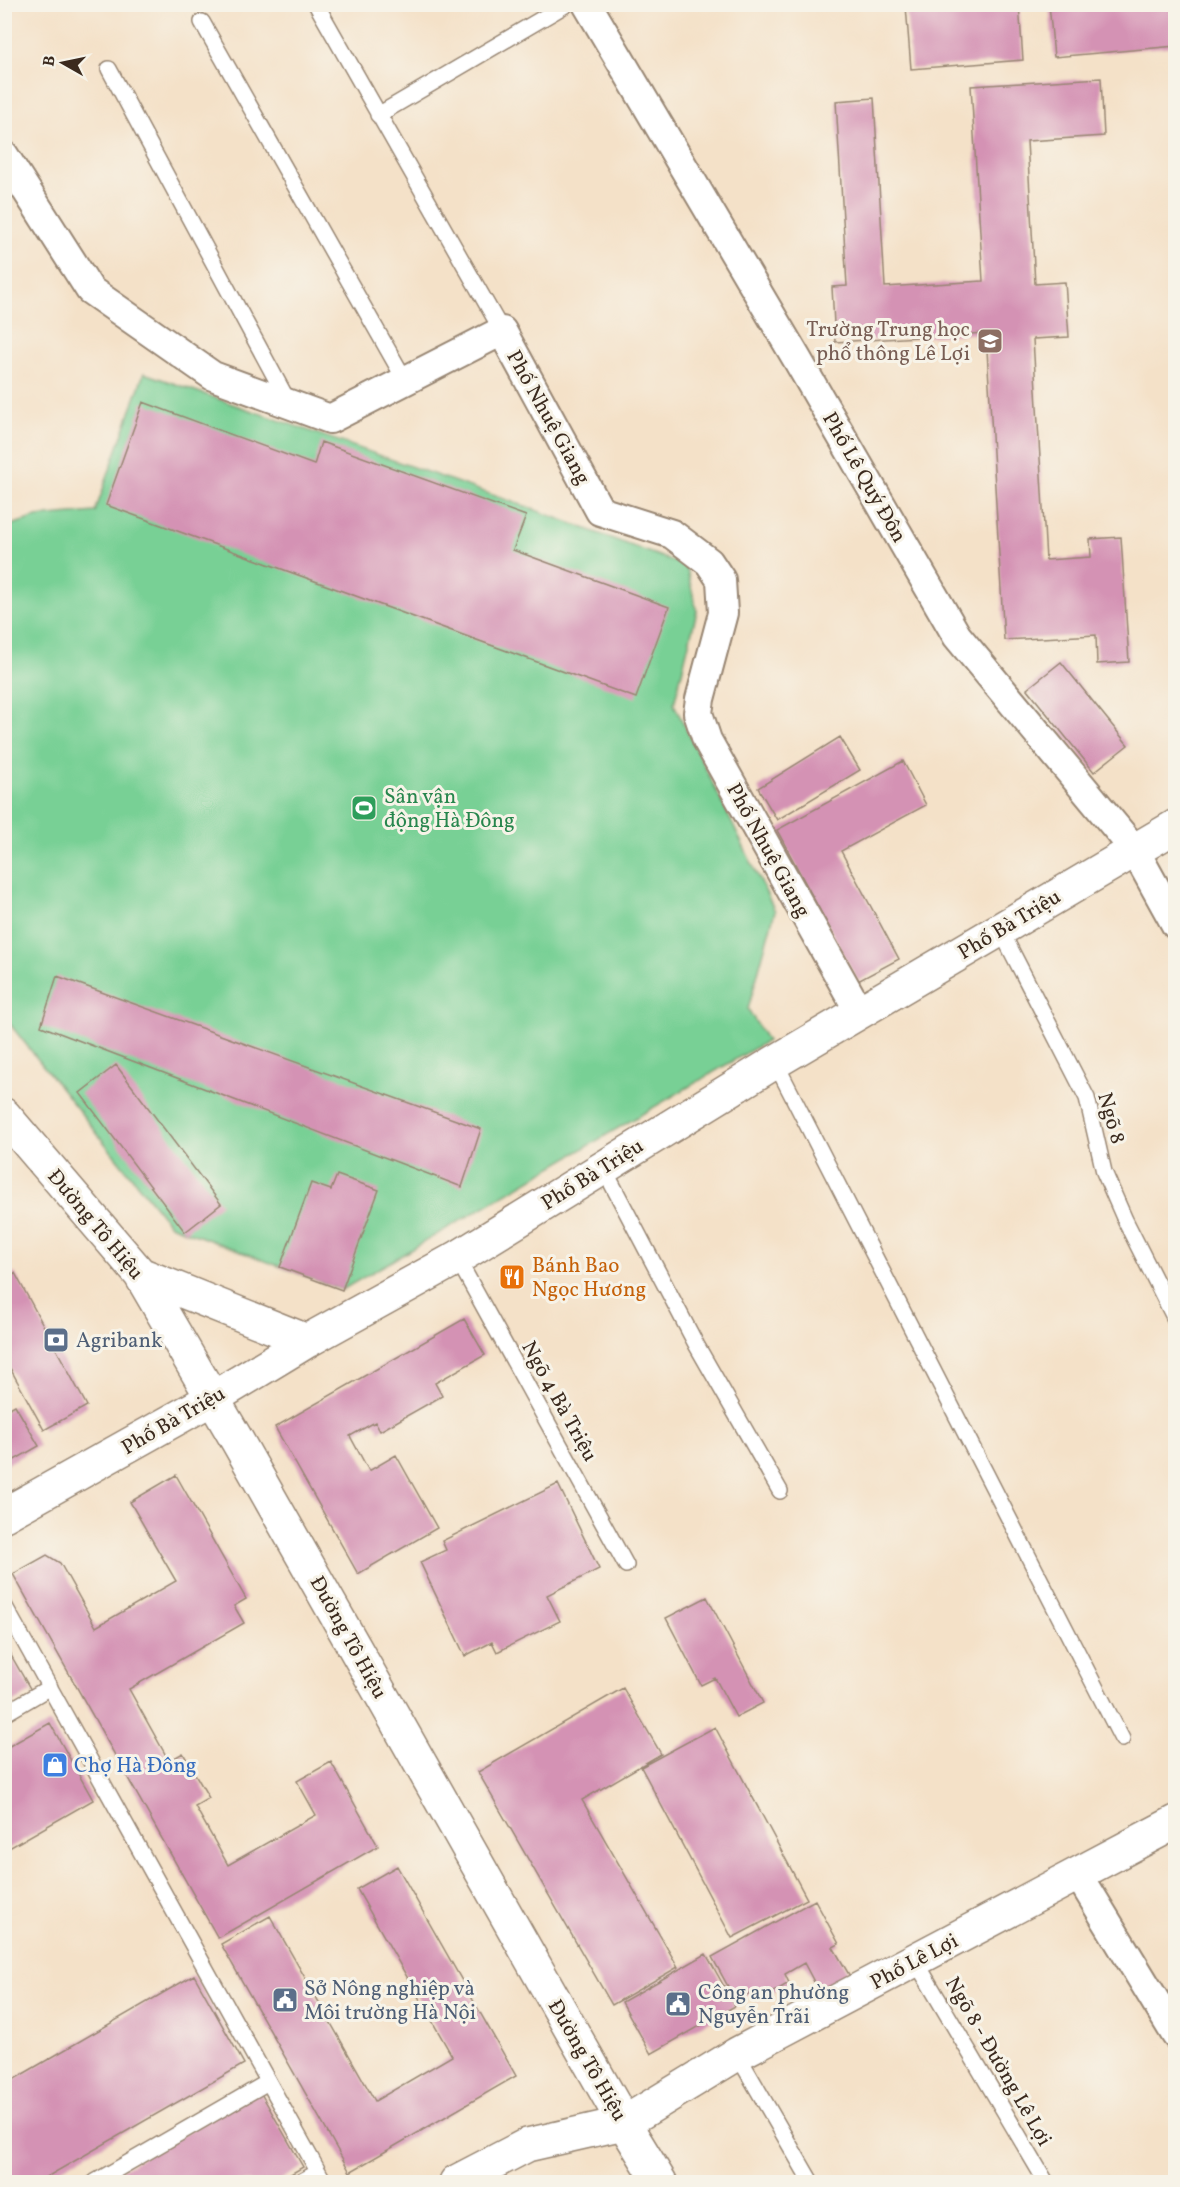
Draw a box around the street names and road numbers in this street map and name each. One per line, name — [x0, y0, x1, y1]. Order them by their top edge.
street label: Phố Nhuệ Giang — [499, 345, 597, 490]
street label: Phố Lê Quý Đôn — [815, 407, 913, 548]
street label: Phố Nhuệ Giang — [719, 778, 817, 923]
street label: Phố Bà Triệu — [953, 883, 1067, 967]
street label: Ngõ 8 — [1089, 1089, 1132, 1148]
street label: Phố Bà Triệu — [536, 1132, 649, 1218]
street label: Đường Tô Hiệu — [40, 1163, 150, 1287]
street label: Ngõ 4 Bà Triệu — [514, 1336, 604, 1467]
street label: Phố Bà Triệu — [116, 1380, 231, 1463]
street label: Đường Tô Hiệu — [302, 1571, 393, 1704]
street label: Phố Lê Lợi — [866, 1927, 964, 1998]
street label: Ngõ 8 - Đường Lê Lợi — [937, 1972, 1058, 2152]
street label: Đường Tô Hiệu — [540, 1994, 633, 2127]

